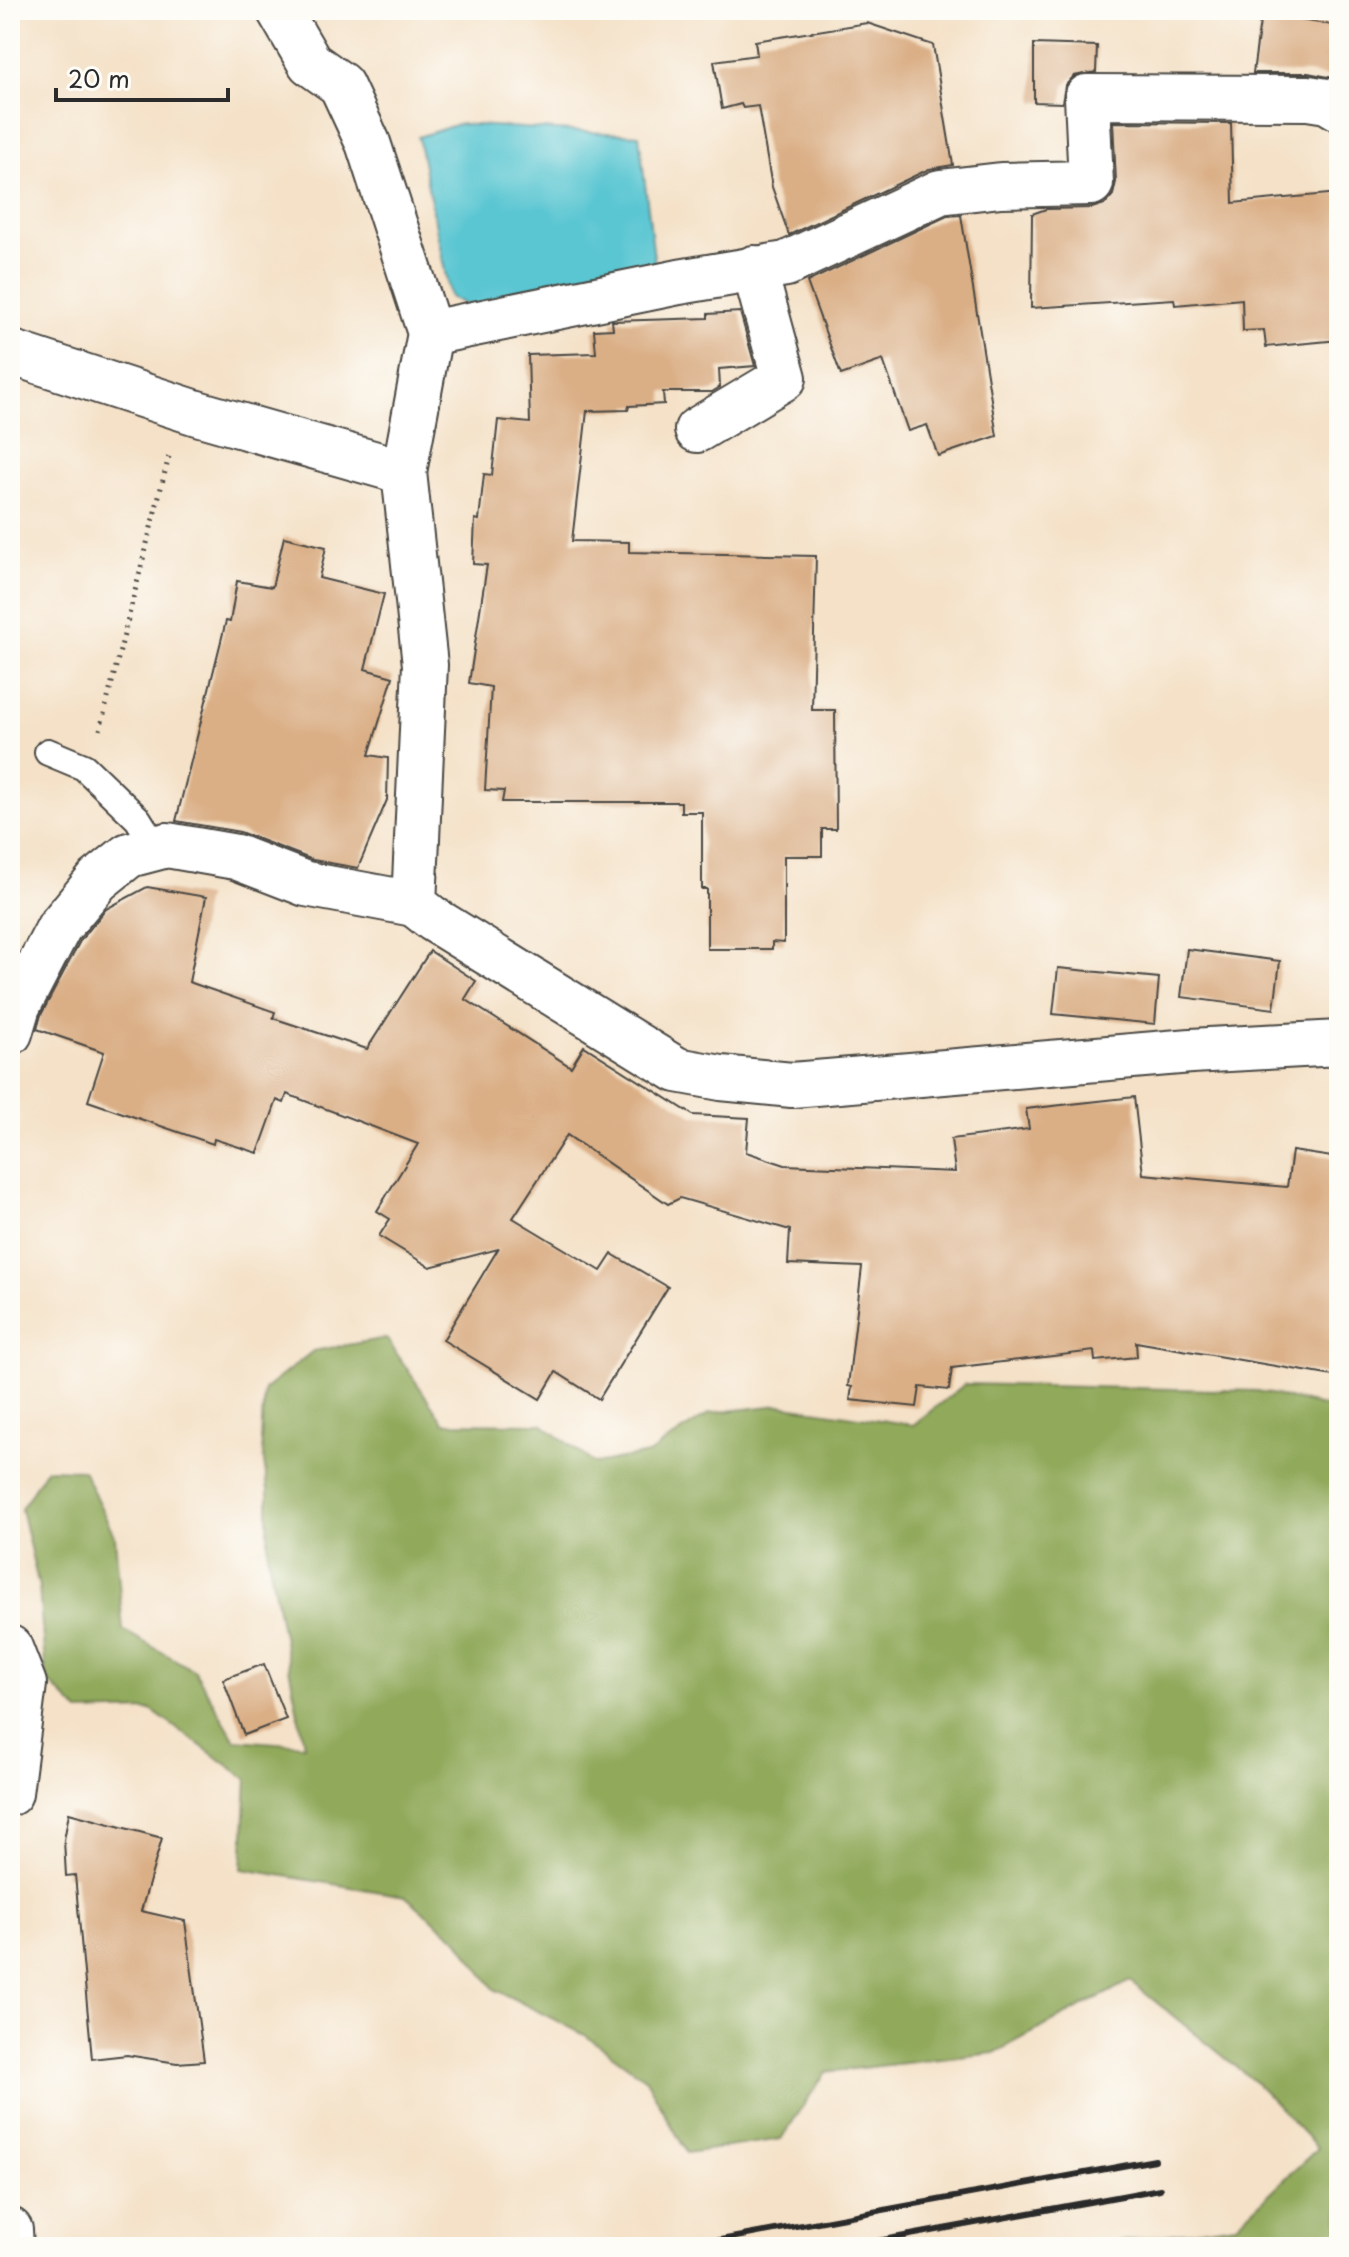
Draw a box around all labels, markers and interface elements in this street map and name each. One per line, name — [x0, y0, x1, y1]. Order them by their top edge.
scale bar — [56, 52, 228, 102]
text: 20 m — [68, 60, 130, 96]

